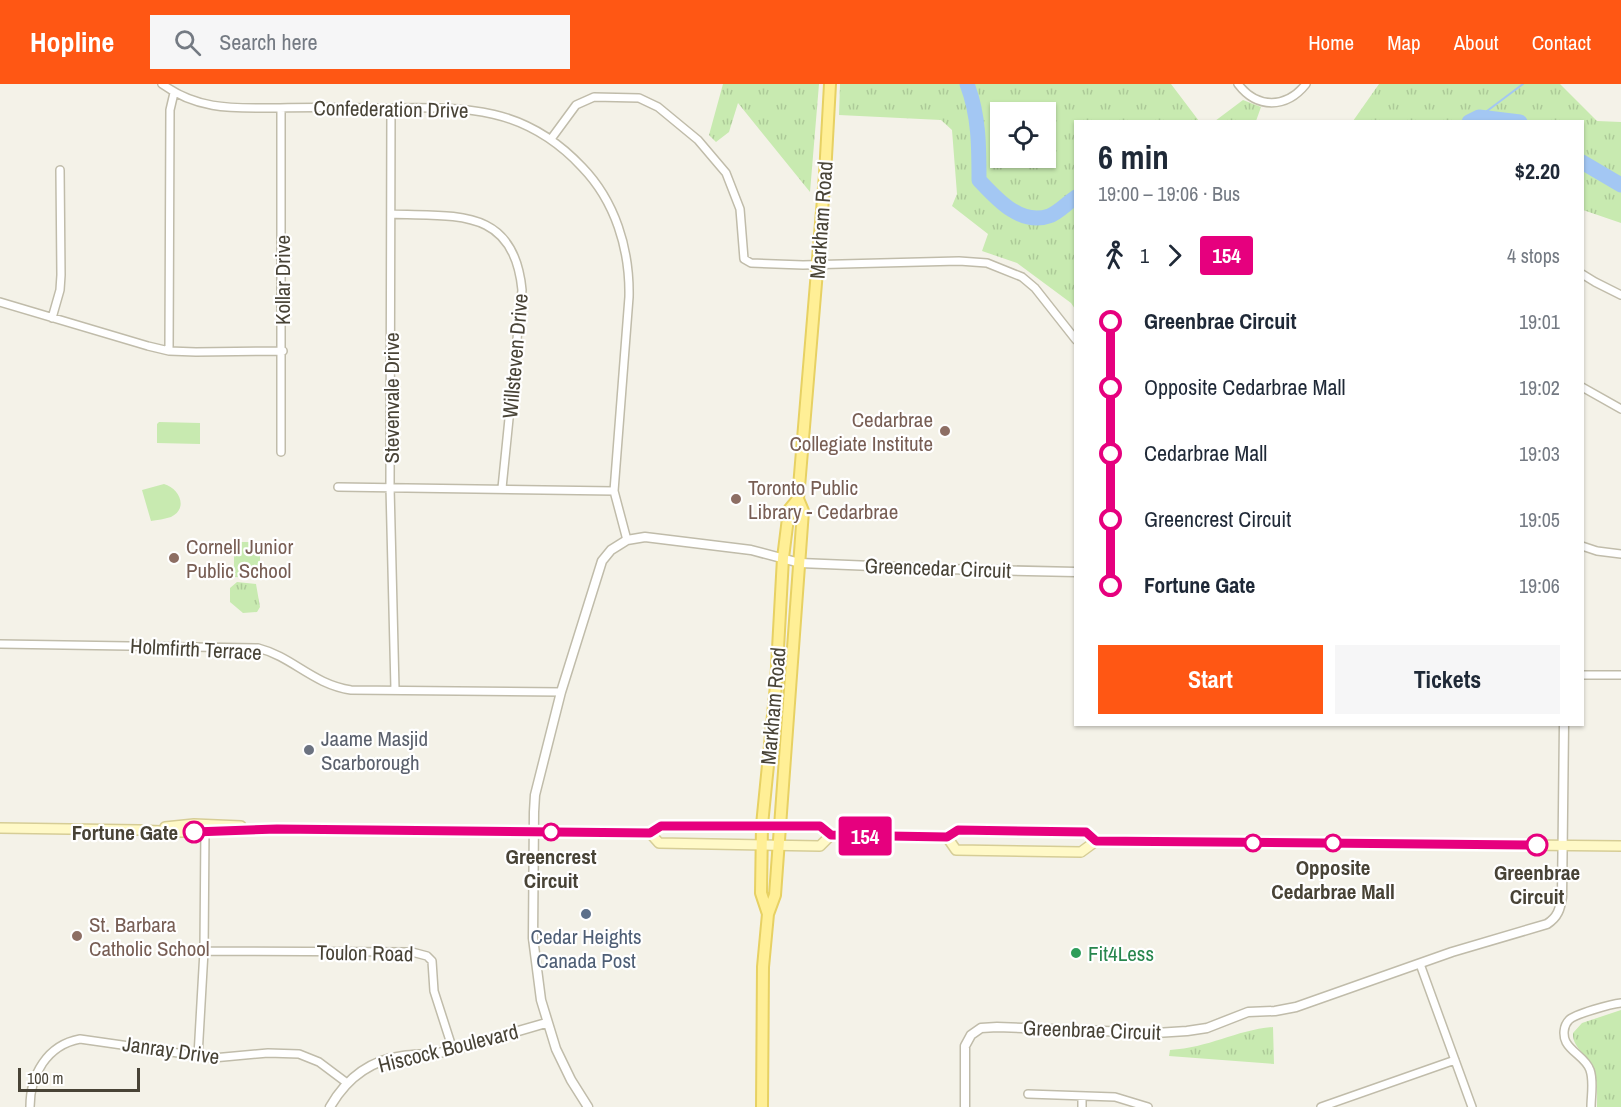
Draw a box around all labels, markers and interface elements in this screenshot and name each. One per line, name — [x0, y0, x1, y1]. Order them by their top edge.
search box — [150, 15, 570, 69]
text: Hopline — [30, 23, 114, 61]
icon: search — [171, 26, 204, 59]
text: Search here — [219, 27, 317, 57]
text: Home — [1308, 28, 1354, 57]
text: Map — [1387, 28, 1421, 57]
text: About — [1454, 28, 1499, 57]
text: Contact — [1532, 28, 1591, 57]
street label: Confederation Drive — [313, 93, 469, 125]
map controls — [990, 102, 1056, 168]
button: locate — [990, 102, 1056, 168]
text: 6 min — [1098, 135, 1169, 179]
text: $2.20 — [1515, 156, 1560, 186]
street label: Markham Road — [802, 160, 840, 280]
text: 19:00 – 19:06 · Bus — [1098, 180, 1240, 207]
street label: Kollar Drive — [268, 235, 297, 325]
icon: walk — [1098, 239, 1131, 272]
icon: forward — [1158, 239, 1191, 272]
text: 154 — [1212, 241, 1241, 270]
text: 1 — [1140, 242, 1149, 269]
text: 4 stops — [1507, 242, 1560, 269]
street label: Willsteven Drive — [495, 292, 535, 420]
text: Greenbrae Circuit — [1144, 306, 1296, 336]
text: 19:01 — [1519, 308, 1560, 335]
street label: Stevenvale Drive — [377, 332, 406, 464]
text: Opposite Cedarbrae Mall — [1144, 372, 1346, 402]
text: 19:02 — [1519, 374, 1560, 401]
place label: Cedarbrae Collegiate Institute — [789, 405, 933, 458]
marker: Cedarbrae Collegiate Institute — [938, 424, 952, 438]
text: Cedarbrae Mall — [1144, 438, 1267, 468]
text: 19:03 — [1519, 440, 1560, 467]
place label: Toronto Public Library - Cedarbrae — [748, 473, 898, 526]
marker: Toronto Public Library - Cedarbrae — [729, 492, 743, 506]
text: Greencrest Circuit — [1144, 504, 1291, 534]
text: 19:05 — [1519, 506, 1560, 533]
place label: Cornell Junior Public School — [186, 532, 293, 585]
marker: Cornell Junior Public School — [167, 551, 181, 565]
street label: Greencedar Circuit — [864, 551, 1012, 585]
text: Fortune Gate — [1144, 570, 1255, 600]
text: 19:06 — [1519, 572, 1560, 599]
street label: Holmfirth Terrace — [129, 631, 263, 667]
button: Start — [1098, 645, 1323, 714]
button: Tickets — [1335, 645, 1560, 714]
street label: Markham Road — [753, 646, 793, 766]
place label: Jaame Masjid Scarborough — [321, 724, 428, 777]
marker: Jaame Masjid Scarborough — [302, 743, 316, 757]
line badge: 154 — [830, 816, 900, 855]
place label: Fortune Gate — [72, 818, 178, 847]
marker: Fortune Gate — [183, 821, 205, 843]
text: 154 — [851, 822, 879, 851]
marker: Greencrest Circuit — [542, 823, 560, 841]
unlabelled marker — [1244, 834, 1262, 852]
marker: Opposite Cedarbrae Mall — [1324, 834, 1342, 852]
marker: Greenbrae Circuit — [1526, 834, 1548, 856]
place label: Greencrest Circuit — [506, 842, 597, 895]
place label: Opposite Cedarbrae Mall — [1271, 853, 1395, 906]
place label: Greenbrae Circuit — [1494, 858, 1580, 911]
marker: Cedar Heights Canada Post — [579, 907, 593, 921]
place label: St. Barbara Catholic School — [89, 910, 210, 963]
place label: Cedar Heights Canada Post — [530, 922, 642, 975]
marker: St. Barbara Catholic School — [70, 929, 84, 943]
street label: Toulon Road — [316, 938, 414, 968]
place label: Fit4Less — [1088, 939, 1154, 968]
marker: Fit4Less — [1069, 946, 1083, 960]
street label: Greenbrae Circuit — [1023, 1013, 1162, 1047]
street label: Hiscock Boulevard — [375, 1017, 521, 1079]
street label: Janray Drive — [121, 1029, 221, 1071]
scale bar — [18, 1065, 140, 1092]
text: 100 m — [27, 1067, 63, 1089]

